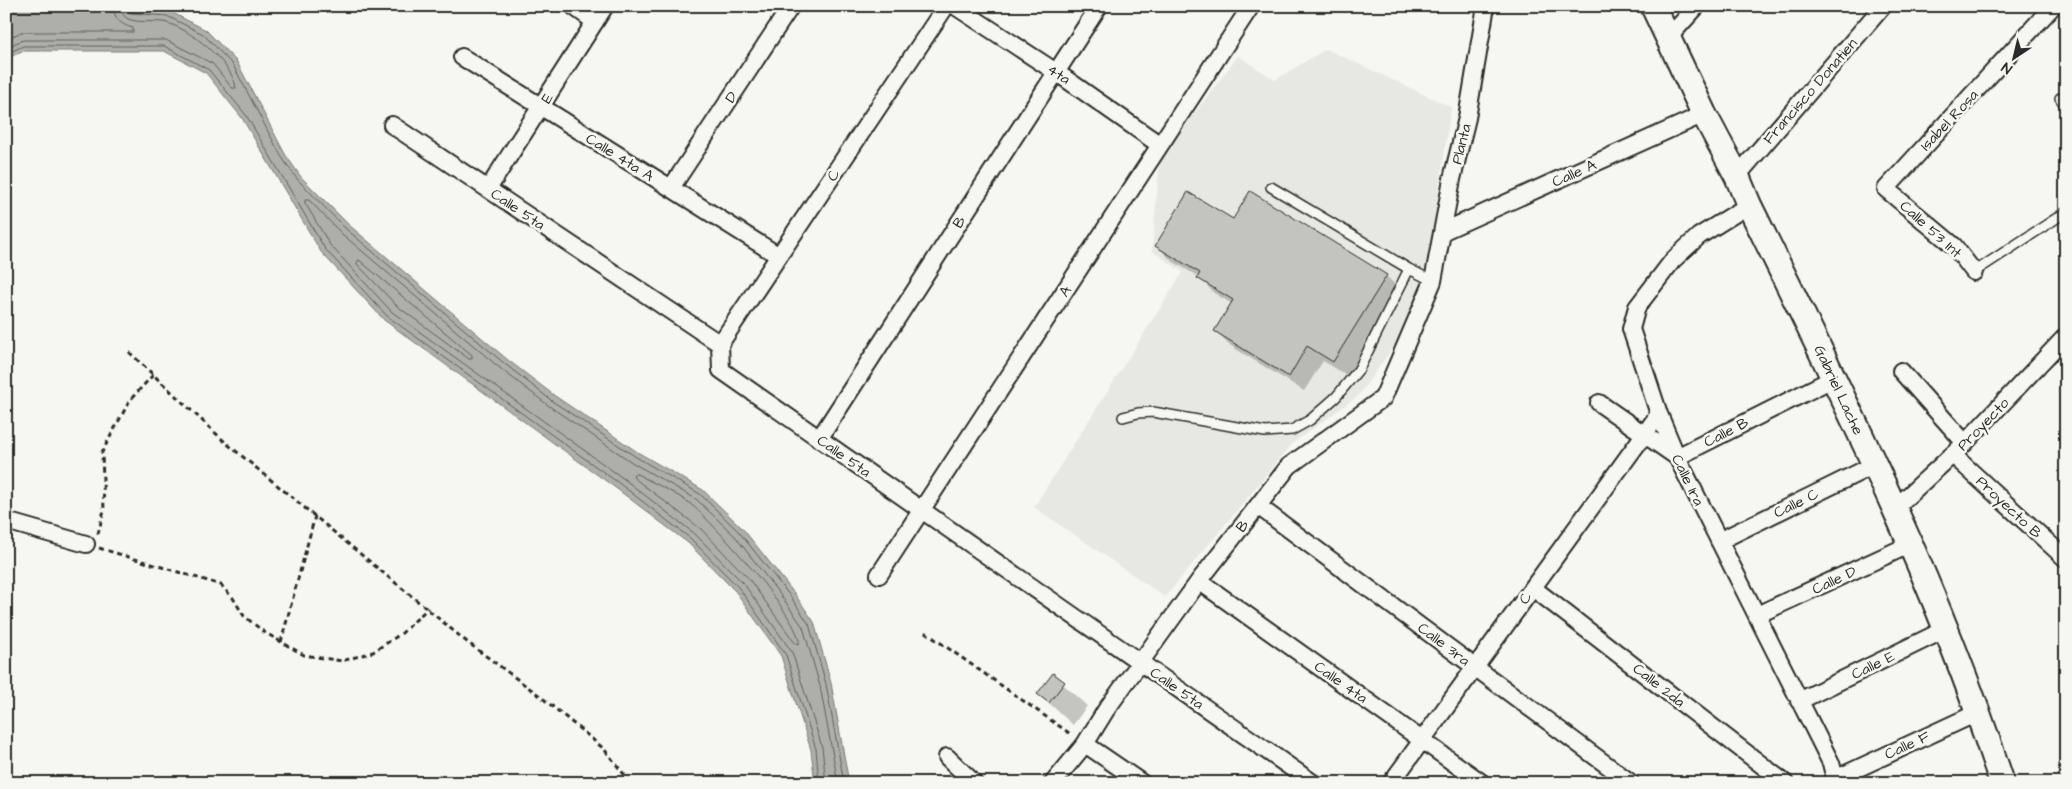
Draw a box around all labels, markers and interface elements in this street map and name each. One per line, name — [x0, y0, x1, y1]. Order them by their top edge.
north arrow — [1990, 32, 2040, 82]
street label: Francisco Donatien — [1758, 33, 1863, 149]
text: N — [1998, 57, 2016, 79]
street label: 4ta — [1043, 59, 1075, 90]
street label: Isabel Rosa — [1916, 85, 1983, 156]
street label: D — [720, 87, 743, 107]
street label: E — [536, 89, 559, 108]
street label: Planta — [1446, 121, 1477, 166]
street label: Calle 4ta A — [582, 128, 658, 187]
street label: Calle A — [1549, 154, 1600, 193]
street label: C — [822, 165, 845, 186]
street label: Calle 5ta — [486, 184, 549, 235]
street label: Calle 53 Int — [1895, 196, 1966, 263]
street label: B — [948, 212, 971, 232]
street label: A — [1054, 281, 1077, 301]
street label: Gabriel Lache — [1809, 342, 1868, 438]
street label: Proyecto — [1953, 393, 2015, 456]
street label: Calle B — [1700, 412, 1753, 453]
street label: Calle 5ta — [813, 430, 875, 483]
street label: Calle 1ra — [1666, 451, 1709, 510]
street label: Proyecto B — [1970, 471, 2047, 544]
street label: Calle C — [1770, 483, 1823, 523]
street label: B — [1231, 515, 1254, 537]
street label: Calle D — [1809, 561, 1860, 600]
street label: C — [1514, 588, 1537, 609]
street label: Calle 3ra — [1413, 618, 1475, 671]
street label: Calle E — [1848, 646, 1899, 685]
street label: Calle 4ta — [1310, 656, 1372, 709]
street label: Calle 2da — [1628, 658, 1689, 713]
street label: Calle 5ta — [1146, 662, 1208, 715]
street label: Calle F — [1881, 726, 1934, 765]

